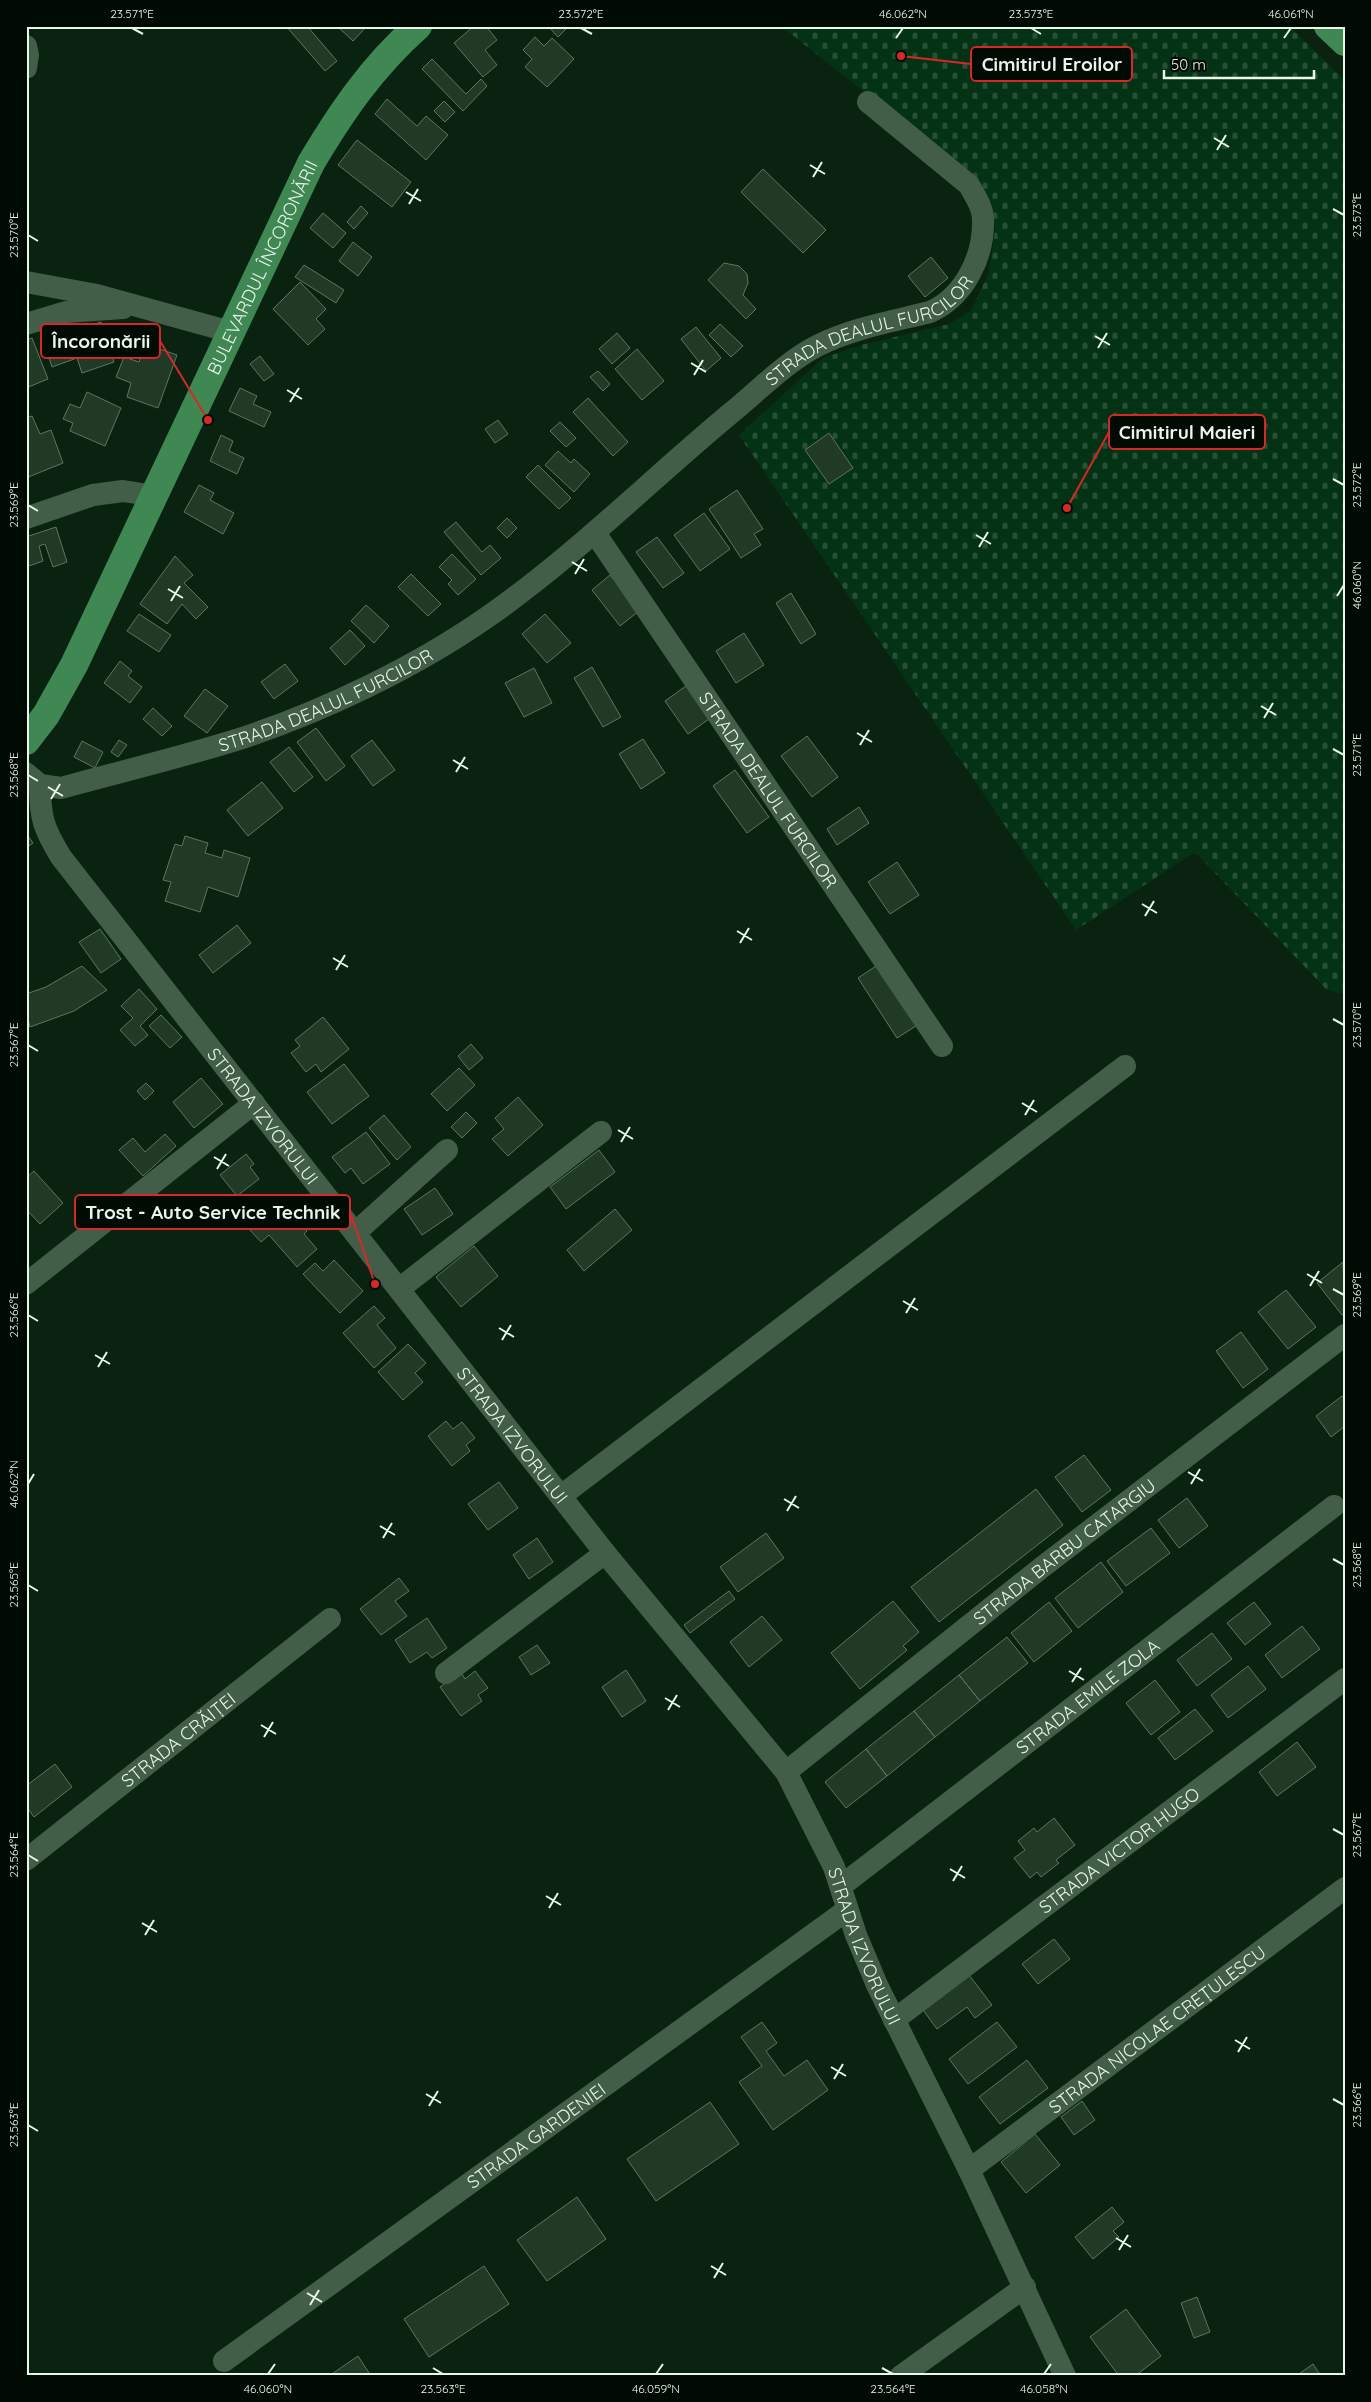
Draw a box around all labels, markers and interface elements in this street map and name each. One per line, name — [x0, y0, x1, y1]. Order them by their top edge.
text: 23.571°E — [110, 6, 154, 21]
text: 23.572°E — [558, 6, 604, 21]
text: 46.062°N — [879, 6, 927, 21]
text: 23.573°E — [1009, 6, 1054, 21]
text: 46.061°N — [1268, 6, 1314, 21]
callout: Cimitirul Eroilor — [971, 47, 1132, 81]
scale bar — [1164, 48, 1314, 80]
text: Cimitirul Eroilor — [982, 52, 1122, 76]
text: 50 m — [1171, 55, 1206, 74]
street label: BULEVARDUL ÎNCORONĂRII — [201, 156, 322, 378]
text: 23.573°E — [1349, 192, 1364, 237]
text: 23.570°E — [6, 212, 21, 258]
street label: STRADA DEALUL FURCILOR — [760, 271, 978, 390]
callout: Încoronării — [41, 324, 160, 358]
text: Încoronării — [51, 329, 150, 353]
callout: Cimitirul Maieri — [1109, 415, 1265, 449]
text: Cimitirul Maieri — [1119, 420, 1255, 444]
text: 23.572°E — [1349, 462, 1364, 508]
text: 23.569°E — [6, 482, 21, 528]
text: 46.060°N — [1349, 561, 1364, 609]
street label: STRADA DEALUL FURCILOR — [215, 643, 437, 756]
street label: STRADA DEALUL FURCILOR — [694, 687, 843, 892]
text: 23.571°E — [1349, 733, 1364, 777]
text: 23.568°E — [6, 752, 21, 798]
text: 23.570°E — [1349, 1002, 1364, 1048]
text: 23.567°E — [6, 1022, 21, 1068]
street label: STRADA IZVORULUI — [203, 1043, 324, 1189]
callout: Trost - Auto Service Technik — [75, 1195, 350, 1229]
text: Trost - Auto Service Technik — [85, 1200, 341, 1224]
text: 23.569°E — [1349, 1272, 1364, 1318]
text: 23.566°E — [6, 1292, 21, 1338]
street label: STRADA IZVORULUI — [452, 1362, 573, 1508]
text: 46.062°N — [6, 1460, 21, 1508]
street label: STRADA BARBU CATARGIU — [968, 1473, 1160, 1629]
text: 23.568°E — [1349, 1542, 1364, 1588]
text: 23.565°E — [6, 1562, 21, 1608]
street label: STRADA EMILE ZOLA — [1011, 1633, 1164, 1759]
street label: STRADA CRĂIȚEI — [116, 1687, 240, 1792]
street label: STRADA VICTOR HUGO — [1034, 1782, 1204, 1918]
text: 23.567°E — [1349, 1812, 1364, 1858]
text: 23.564°E — [6, 1832, 21, 1878]
street label: STRADA IZVORULUI — [823, 1864, 906, 2028]
street label: STRADA NICOLAE CREȚULESCU — [1044, 1940, 1270, 2118]
street label: STRADA GARDENIEI — [462, 2077, 610, 2193]
text: 23.566°E — [1349, 2082, 1364, 2128]
text: 23.563°E — [6, 2102, 21, 2148]
text: 46.060°N — [244, 2381, 292, 2396]
text: 23.563°E — [420, 2381, 466, 2396]
text: 46.059°N — [632, 2381, 680, 2396]
text: 23.564°E — [870, 2381, 916, 2396]
text: 46.058°N — [1020, 2381, 1068, 2396]

